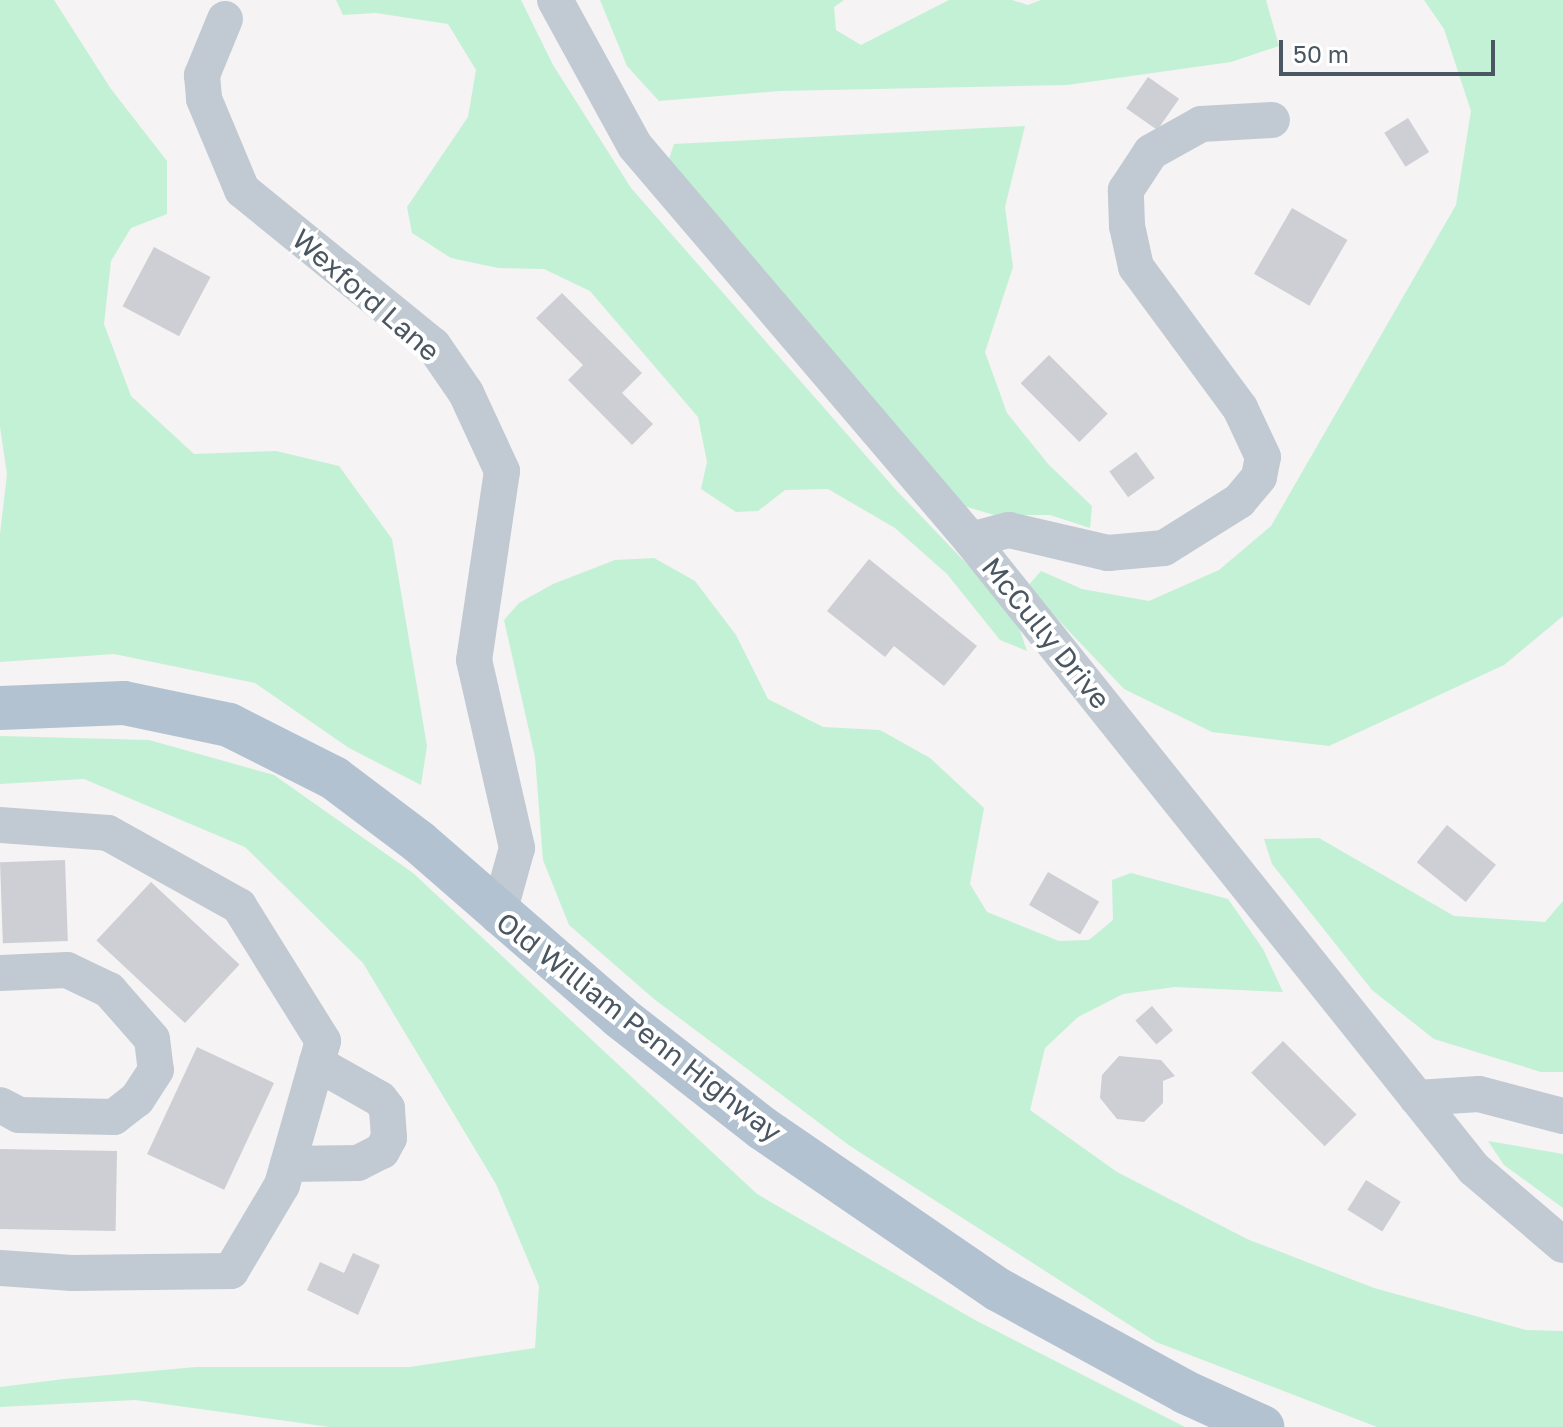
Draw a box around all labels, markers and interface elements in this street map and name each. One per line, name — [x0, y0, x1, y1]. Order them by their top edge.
scale bar — [1283, 24, 1499, 74]
text: 50 m — [1293, 39, 1349, 68]
street label: Wexford Lane — [286, 222, 446, 368]
street label: McCully Drive — [975, 551, 1117, 715]
street label: Old William Penn Highway — [490, 905, 788, 1149]

